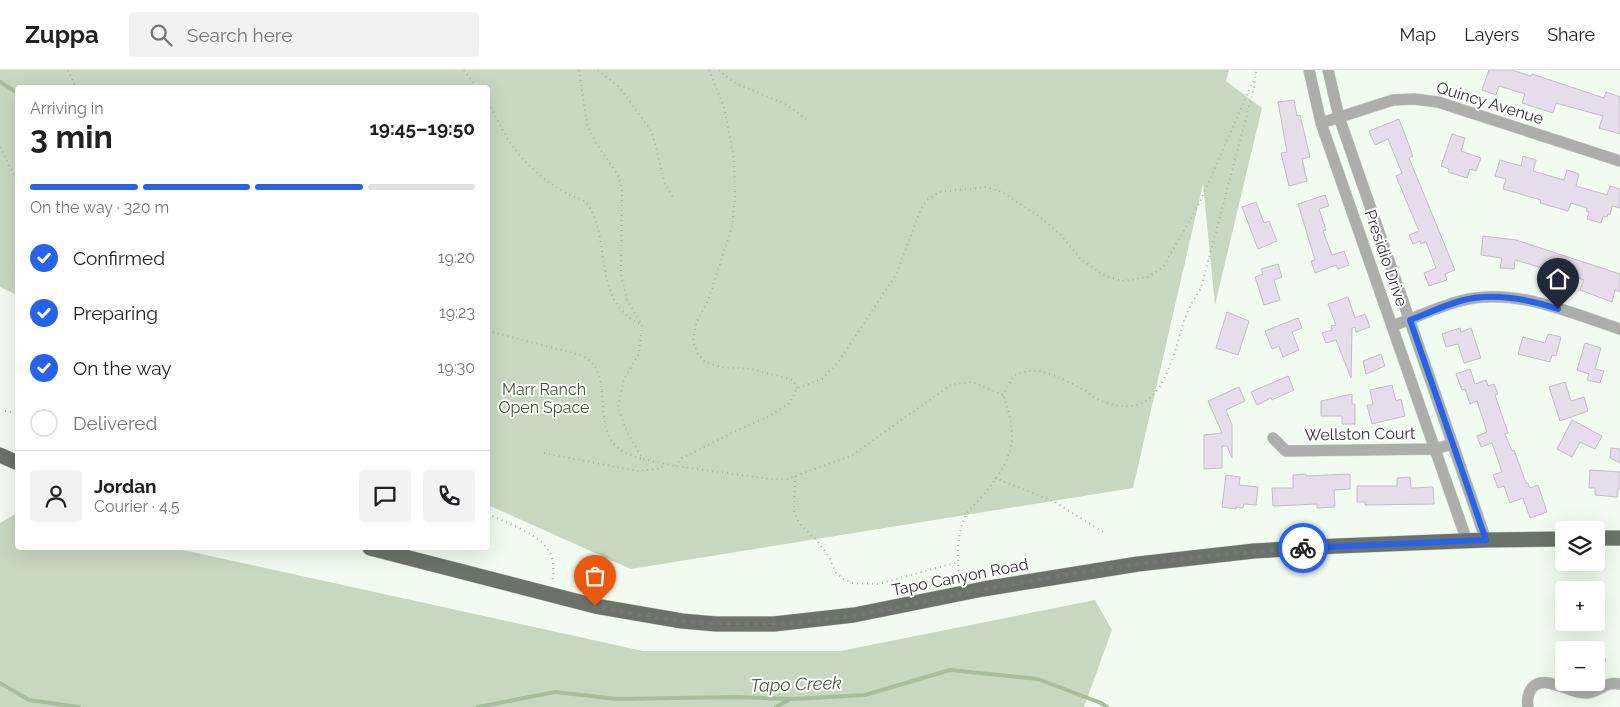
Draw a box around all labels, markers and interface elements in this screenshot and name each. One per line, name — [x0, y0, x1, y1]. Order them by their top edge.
search box — [129, 12, 479, 57]
text: Zuppa — [25, 20, 99, 49]
icon: search — [147, 21, 175, 49]
text: Search here — [187, 24, 292, 46]
text: Map — [1400, 24, 1436, 45]
text: Layers — [1464, 24, 1519, 45]
text: Share — [1547, 24, 1595, 45]
street label: Quincy Avenue — [1434, 78, 1546, 128]
text: Arriving in — [30, 99, 104, 118]
text: 19:45–19:50 — [369, 117, 475, 139]
text: 3 min — [30, 118, 113, 155]
text: On the way · 320 m — [30, 198, 169, 217]
street label: Presidio Drive — [1361, 207, 1411, 309]
icon: check — [30, 244, 58, 272]
text: Confirmed — [73, 247, 165, 269]
text: 19:20 — [438, 248, 475, 267]
pin — [1537, 258, 1579, 309]
icon: home — [1544, 265, 1572, 293]
icon: check — [30, 299, 58, 327]
text: Preparing — [73, 302, 158, 324]
text: 19:23 — [439, 303, 475, 322]
icon: check — [30, 354, 58, 382]
text: On the way — [73, 357, 172, 379]
text: 19:30 — [437, 358, 475, 377]
park label: Marr Ranch Open Space — [498, 380, 590, 417]
text: Delivered — [73, 412, 157, 434]
street label: Wellston Court — [1305, 424, 1416, 444]
button: person — [30, 470, 82, 522]
button: chat — [359, 470, 411, 522]
button: phone — [423, 470, 475, 522]
text: Jordan — [94, 475, 157, 497]
text: Courier · 4.5 — [94, 497, 179, 516]
map controls — [1555, 521, 1605, 691]
button: layers — [1555, 521, 1605, 571]
courier — [1278, 523, 1328, 573]
icon: bike — [1289, 534, 1317, 562]
street label: Tapo Canyon Road — [890, 554, 1030, 600]
pin — [574, 555, 616, 606]
icon: bag — [581, 562, 609, 590]
button: + — [1555, 581, 1605, 631]
button: − — [1555, 641, 1605, 691]
water label: Tapo Creek — [750, 672, 842, 696]

